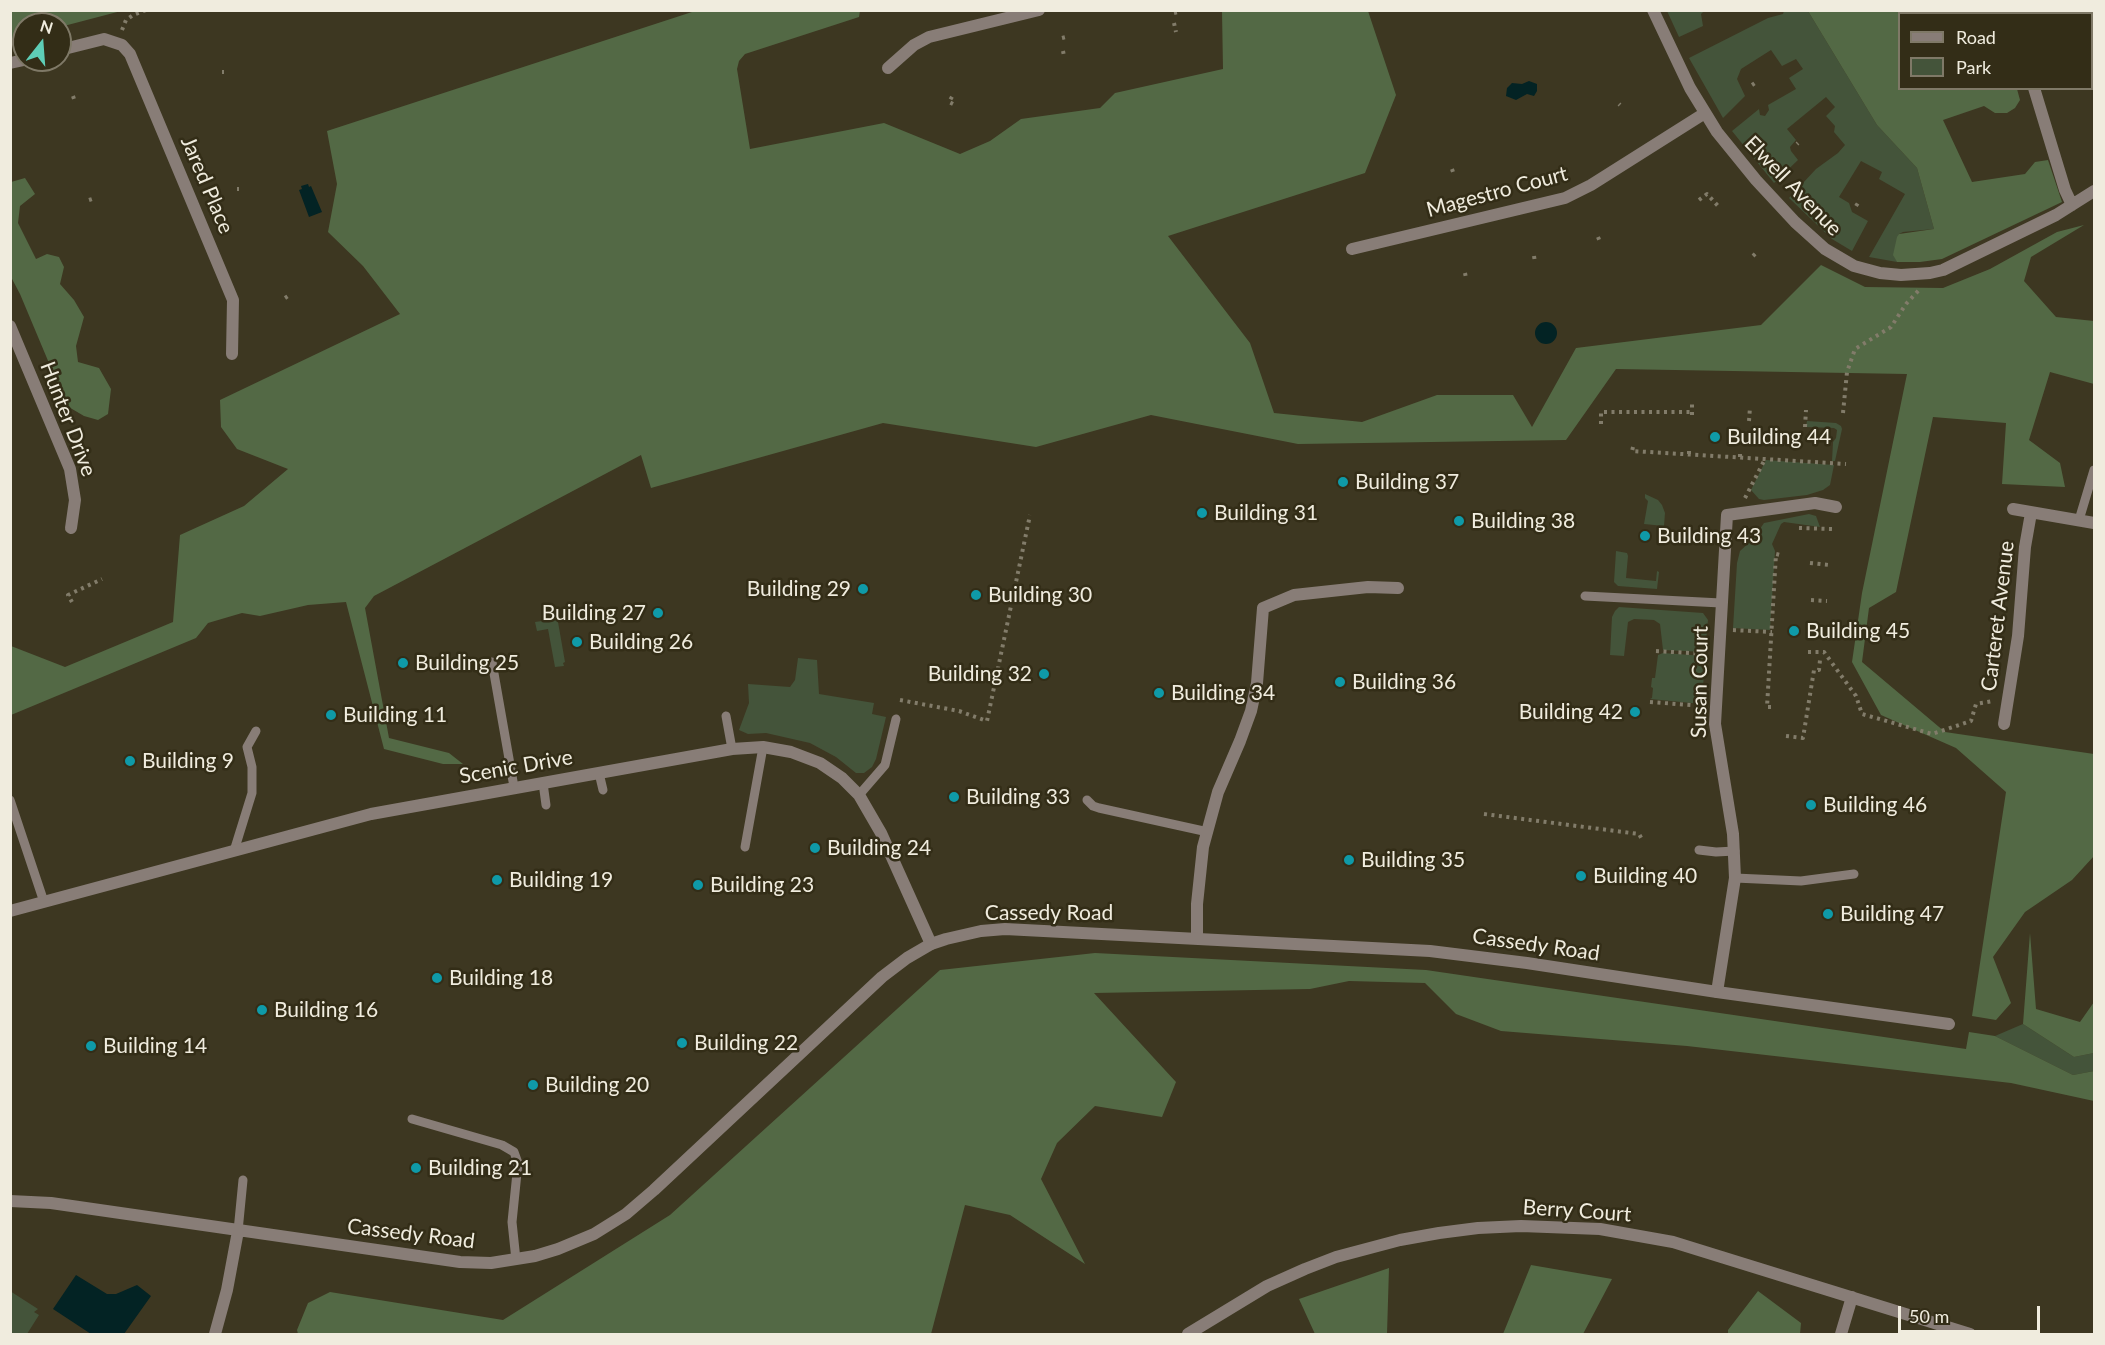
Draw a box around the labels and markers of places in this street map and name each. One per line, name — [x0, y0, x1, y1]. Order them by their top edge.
place label: Building 44 — [1727, 424, 1831, 450]
marker: Building 44 — [1708, 430, 1722, 444]
place label: Building 37 — [1355, 469, 1459, 495]
marker: Building 37 — [1336, 475, 1350, 489]
place label: Building 31 — [1214, 500, 1318, 526]
marker: Building 31 — [1195, 506, 1209, 520]
place label: Building 38 — [1471, 508, 1575, 534]
marker: Building 38 — [1452, 514, 1466, 528]
place label: Building 43 — [1657, 523, 1761, 549]
marker: Building 43 — [1638, 529, 1652, 543]
place label: Building 29 — [747, 576, 851, 602]
marker: Building 29 — [856, 582, 870, 596]
place label: Building 30 — [988, 582, 1092, 608]
marker: Building 30 — [969, 588, 983, 602]
place label: Building 27 — [542, 600, 646, 626]
marker: Building 27 — [651, 606, 665, 620]
place label: Building 45 — [1806, 618, 1910, 644]
marker: Building 45 — [1787, 624, 1801, 638]
place label: Building 26 — [589, 629, 693, 655]
marker: Building 26 — [570, 635, 584, 649]
place label: Building 25 — [415, 650, 519, 676]
marker: Building 25 — [396, 656, 410, 670]
place label: Building 32 — [928, 661, 1032, 687]
marker: Building 32 — [1037, 667, 1051, 681]
place label: Building 36 — [1352, 669, 1456, 695]
marker: Building 36 — [1333, 675, 1347, 689]
place label: Building 34 — [1171, 680, 1275, 706]
marker: Building 34 — [1152, 686, 1166, 700]
place label: Building 42 — [1519, 699, 1623, 725]
place label: Building 11 — [343, 702, 447, 728]
marker: Building 42 — [1628, 705, 1642, 719]
marker: Building 11 — [324, 708, 338, 722]
place label: Building 9 — [142, 748, 234, 774]
marker: Building 9 — [123, 754, 137, 768]
place label: Building 33 — [966, 784, 1070, 810]
marker: Building 33 — [947, 790, 961, 804]
place label: Building 46 — [1823, 792, 1927, 818]
marker: Building 46 — [1804, 798, 1818, 812]
place label: Building 24 — [827, 835, 931, 861]
marker: Building 24 — [808, 841, 822, 855]
place label: Building 35 — [1361, 847, 1465, 873]
marker: Building 35 — [1342, 853, 1356, 867]
place label: Building 40 — [1593, 863, 1697, 889]
place label: Building 19 — [509, 867, 613, 893]
marker: Building 40 — [1574, 869, 1588, 883]
place label: Building 23 — [710, 872, 814, 898]
marker: Building 19 — [490, 873, 504, 887]
marker: Building 23 — [691, 878, 705, 892]
place label: Building 47 — [1840, 901, 1944, 927]
marker: Building 47 — [1821, 907, 1835, 921]
place label: Building 18 — [449, 965, 553, 991]
marker: Building 18 — [430, 971, 444, 985]
place label: Building 16 — [274, 997, 378, 1023]
marker: Building 16 — [255, 1003, 269, 1017]
place label: Building 22 — [694, 1030, 798, 1056]
place label: Building 14 — [103, 1033, 207, 1059]
marker: Building 22 — [675, 1036, 689, 1050]
marker: Building 14 — [84, 1039, 98, 1053]
place label: Building 20 — [545, 1072, 649, 1098]
marker: Building 20 — [526, 1078, 540, 1092]
place label: Building 21 — [428, 1155, 532, 1181]
marker: Building 21 — [409, 1161, 423, 1175]

